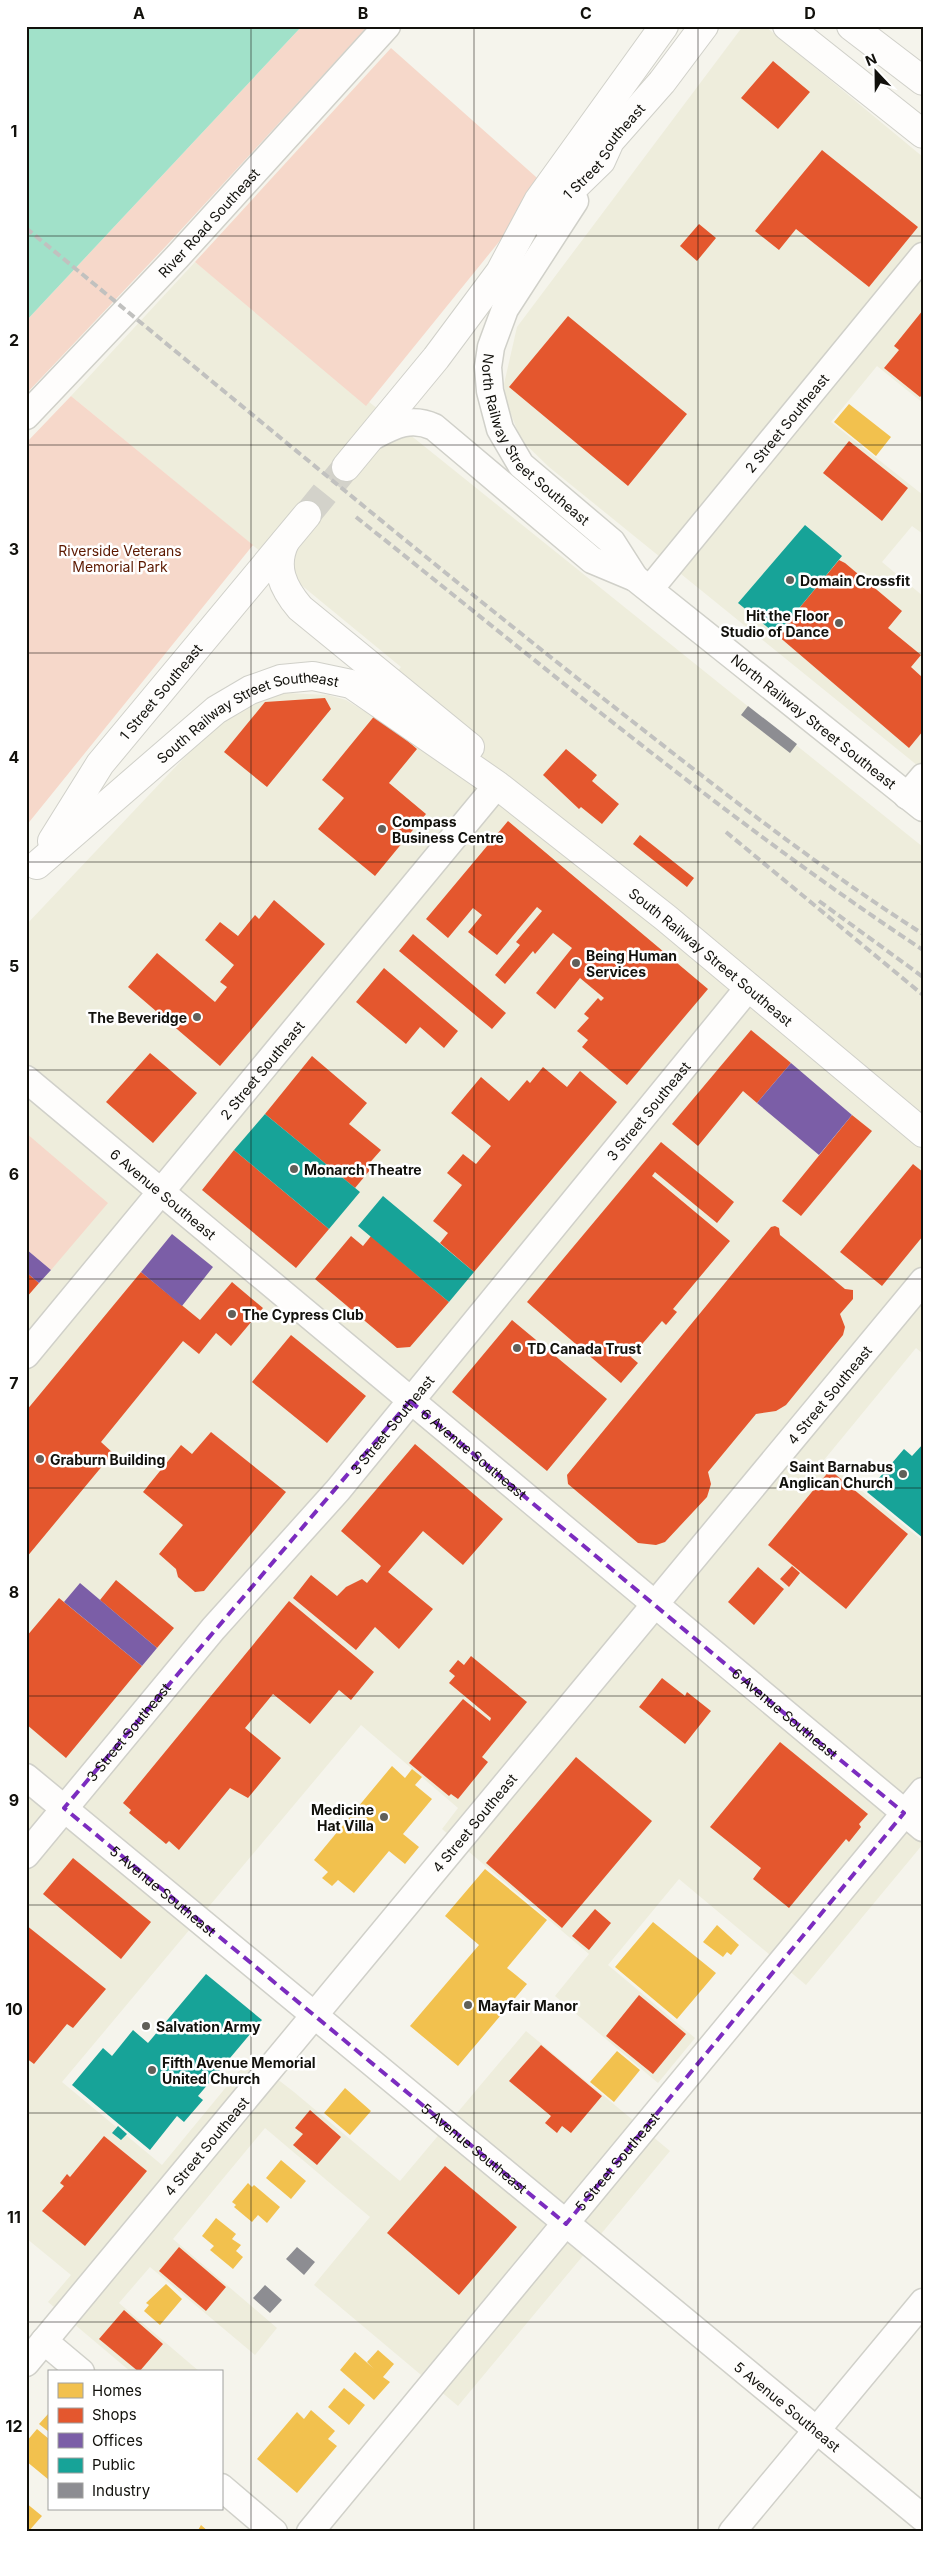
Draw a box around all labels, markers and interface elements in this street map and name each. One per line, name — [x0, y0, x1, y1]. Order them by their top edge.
text: A — [133, 3, 145, 23]
text: B — [358, 3, 368, 23]
text: C — [580, 3, 592, 23]
text: D — [804, 3, 816, 23]
north arrow — [852, 48, 902, 98]
text: N — [863, 50, 879, 69]
street label: 1 Street Southeast — [559, 99, 648, 202]
text: 1 — [11, 121, 17, 141]
street label: River Road Southeast — [154, 164, 263, 280]
text: 2 — [9, 330, 19, 350]
street label: North Railway Street Southeast — [479, 352, 594, 528]
street label: 2 Street Southeast — [741, 370, 832, 476]
text: 3 — [9, 539, 19, 559]
park label: Riverside Veterans Memorial Park — [58, 542, 182, 575]
place label: Domain Crossfit — [800, 572, 910, 589]
marker: Domain Crossfit — [784, 574, 796, 586]
place label: Hit the Floor Studio of Dance — [720, 607, 829, 640]
marker: Hit the Floor Studio of Dance — [833, 617, 845, 629]
street label: 1 Street Southeast — [115, 640, 205, 743]
street label: North Railway Street Southeast — [728, 650, 900, 792]
street label: South Railway Street Southeast — [153, 667, 341, 766]
text: 4 — [9, 747, 20, 767]
place label: Compass Business Centre — [392, 813, 504, 846]
marker: Compass Business Centre — [376, 823, 388, 835]
street label: South Railway Street Southeast — [626, 884, 797, 1029]
place label: Being Human Services — [586, 947, 677, 980]
text: 5 — [9, 956, 19, 976]
marker: Being Human Services — [570, 957, 582, 969]
place label: The Beveridge — [88, 1009, 187, 1026]
marker: The Beveridge — [191, 1011, 203, 1023]
street label: 2 Street Southeast — [216, 1017, 308, 1122]
street label: 3 Street Southeast — [602, 1058, 694, 1164]
street label: 6 Avenue Southeast — [107, 1145, 220, 1243]
place label: Monarch Theatre — [304, 1161, 422, 1178]
marker: Monarch Theatre — [288, 1163, 300, 1175]
text: 6 — [9, 1164, 19, 1184]
place label: The Cypress Club — [242, 1306, 364, 1323]
marker: The Cypress Club — [226, 1308, 238, 1320]
place label: TD Canada Trust — [527, 1340, 641, 1357]
street label: 4 Street Southeast — [783, 1341, 875, 1447]
marker: TD Canada Trust — [511, 1342, 523, 1354]
street label: 3 Street Southeast — [346, 1371, 437, 1477]
text: 7 — [9, 1373, 19, 1393]
street label: 6 Avenue Southeast — [418, 1404, 531, 1503]
place label: Graburn Building — [50, 1451, 165, 1468]
marker: Graburn Building — [34, 1453, 46, 1465]
place label: Saint Barnabus Anglican Church — [779, 1458, 893, 1491]
marker: Saint Barnabus Anglican Church — [897, 1468, 909, 1480]
text: 8 — [9, 1582, 19, 1602]
street label: 6 Avenue Southeast — [729, 1664, 842, 1762]
street label: 3 Street Southeast — [82, 1679, 174, 1784]
street label: 4 Street Southeast — [428, 1769, 520, 1875]
text: 9 — [9, 1790, 19, 1810]
place label: Medicine Hat Villa — [311, 1801, 374, 1834]
marker: Medicine Hat Villa — [378, 1811, 390, 1823]
street label: 5 Avenue Southeast — [107, 1842, 220, 1939]
place label: Mayfair Manor — [478, 1997, 578, 2014]
text: 10 — [5, 1999, 23, 2019]
marker: Mayfair Manor — [462, 1999, 474, 2011]
place label: Salvation Army — [156, 2018, 261, 2035]
marker: Salvation Army — [140, 2020, 152, 2032]
place label: Fifth Avenue Memorial United Church — [162, 2054, 316, 2087]
marker: Fifth Avenue Memorial United Church — [146, 2064, 158, 2076]
street label: 4 Street Southeast — [160, 2093, 252, 2199]
street label: 5 Avenue Southeast — [418, 2099, 531, 2197]
street label: 5 Street Southeast — [571, 2108, 663, 2214]
text: 11 — [7, 2207, 21, 2227]
street label: 5 Avenue Southeast — [731, 2358, 844, 2455]
legend — [48, 2370, 222, 2510]
text: Homes — [92, 2381, 142, 2400]
text: Shops — [92, 2405, 137, 2424]
text: 12 — [6, 2416, 22, 2436]
text: Offices — [92, 2431, 143, 2450]
text: Public — [92, 2455, 135, 2474]
text: Industry — [92, 2481, 151, 2500]

